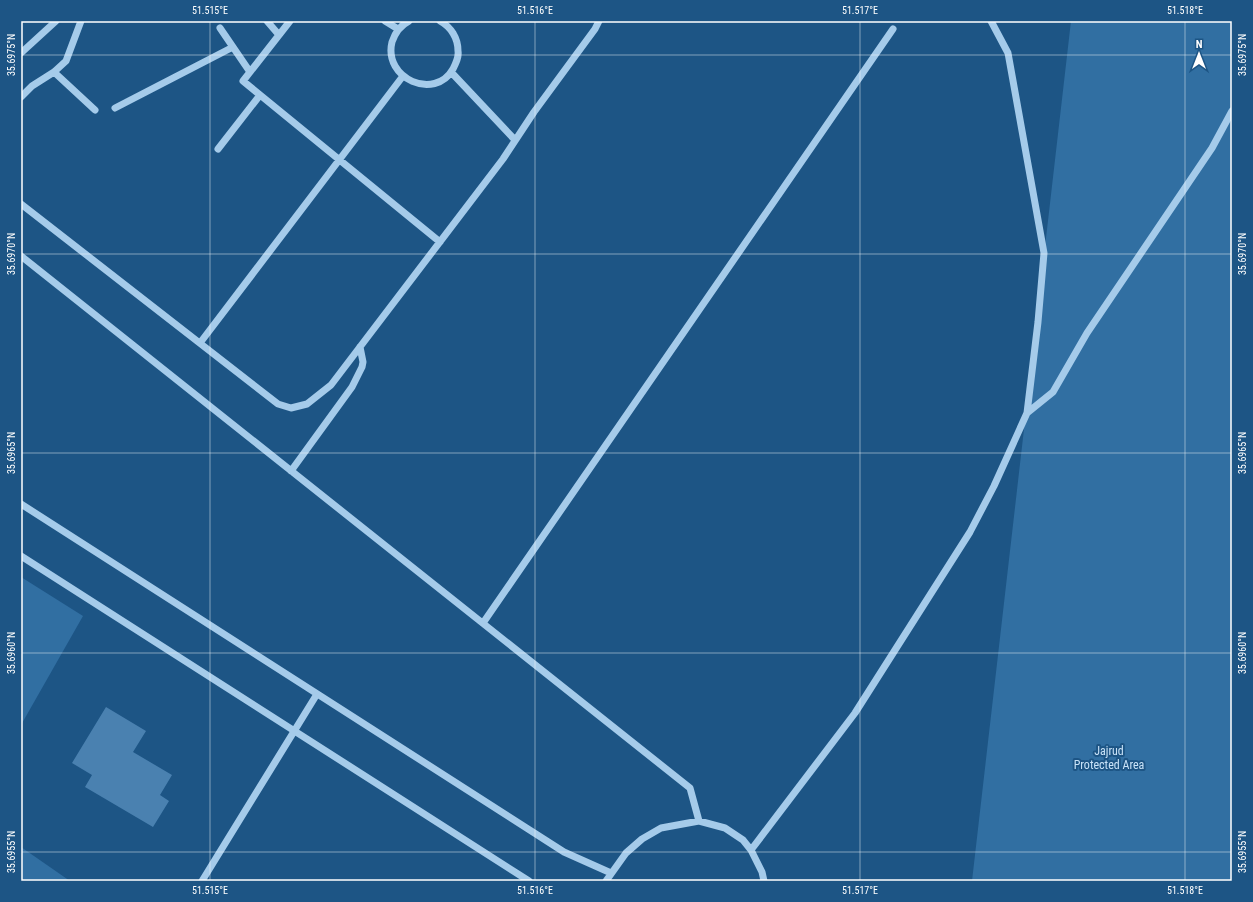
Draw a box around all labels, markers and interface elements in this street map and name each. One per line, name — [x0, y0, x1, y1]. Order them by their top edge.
text: 51.515°E — [192, 5, 228, 16]
text: 51.516°E — [517, 5, 553, 16]
text: 51.517°E — [842, 5, 878, 16]
text: 51.518°E — [1167, 5, 1203, 16]
text: 35.6975°N — [6, 34, 17, 76]
north arrow — [1179, 34, 1219, 74]
text: 35.6975°N — [1237, 34, 1248, 76]
text: N — [1196, 38, 1203, 51]
text: 35.6970°N — [6, 233, 17, 275]
text: 35.6970°N — [1237, 233, 1248, 275]
text: 35.6965°N — [6, 432, 17, 474]
text: 35.6965°N — [1237, 432, 1248, 474]
text: 35.6960°N — [6, 632, 17, 674]
text: 35.6960°N — [1237, 632, 1248, 674]
park label: Jajrud Protected Area — [1074, 744, 1145, 772]
text: 35.6955°N — [6, 831, 17, 873]
text: 35.6955°N — [1237, 831, 1248, 873]
text: 51.515°E — [192, 885, 228, 896]
text: 51.516°E — [517, 885, 553, 896]
text: 51.517°E — [842, 885, 878, 896]
text: 51.518°E — [1167, 885, 1203, 896]

